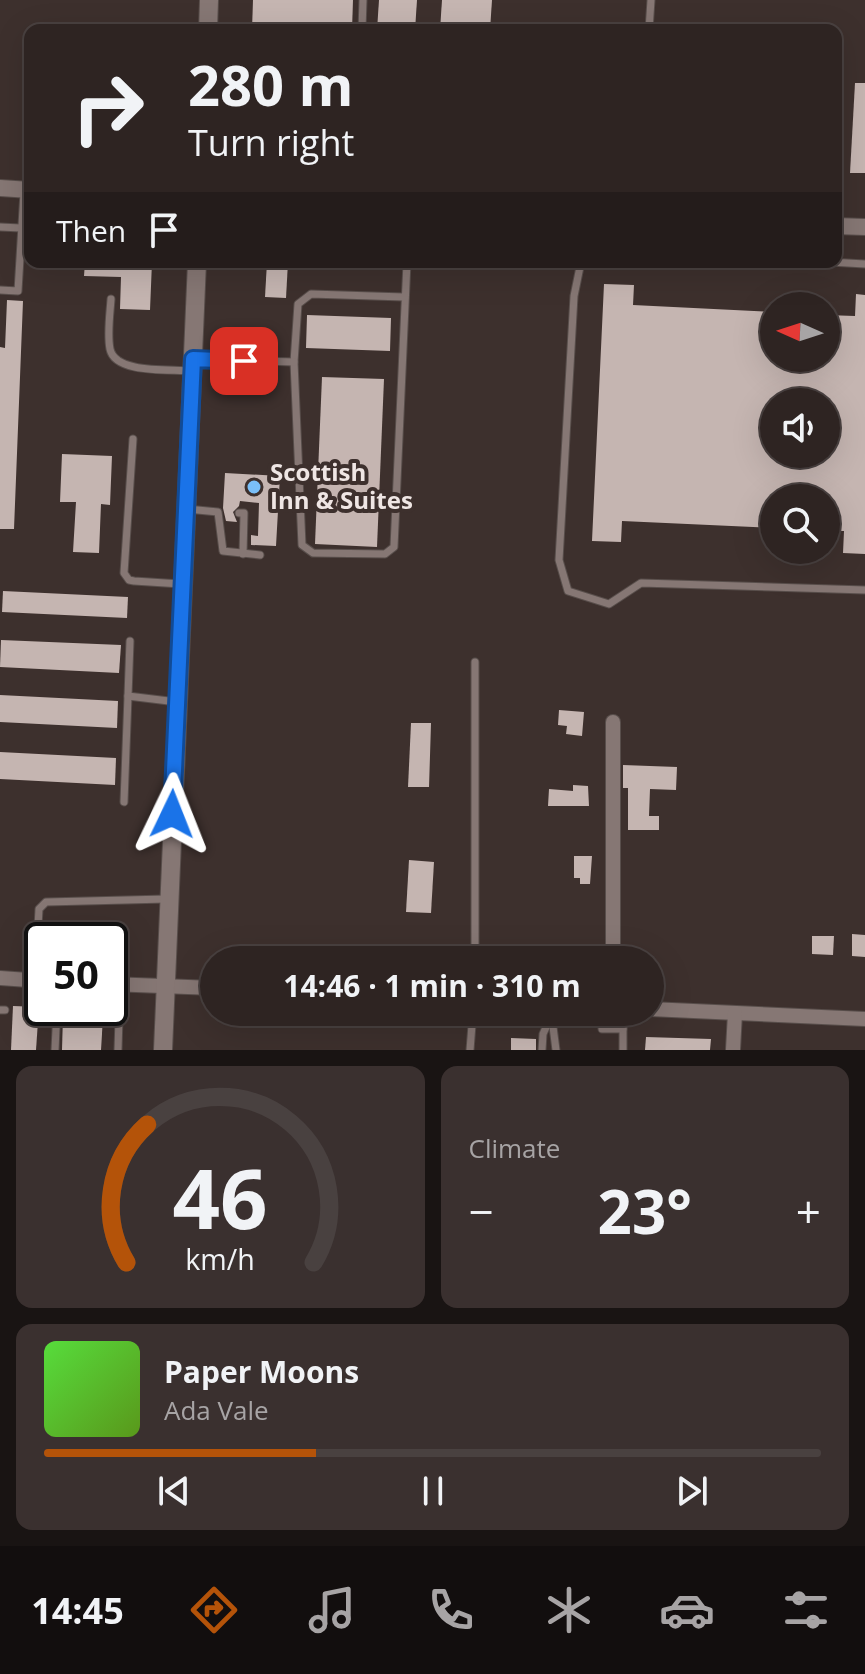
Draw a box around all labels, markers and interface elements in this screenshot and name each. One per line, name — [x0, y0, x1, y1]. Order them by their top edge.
text: 280 m — [188, 46, 354, 122]
icon: right — [56, 56, 160, 160]
text: Turn right — [188, 118, 354, 167]
icon: arrive — [142, 208, 186, 252]
text: Then — [56, 210, 126, 251]
north arrow — [760, 292, 840, 372]
map controls — [760, 292, 840, 564]
pin — [210, 327, 278, 395]
icon: arrive — [222, 339, 266, 383]
button: sound — [760, 388, 840, 468]
place label: Scottish Inn & Suites — [270, 455, 413, 516]
marker: Scottish Inn & Suites — [245, 478, 263, 496]
button: search — [760, 484, 840, 564]
position arrow — [130, 772, 214, 856]
speed limit sign: 50 — [24, 922, 128, 1026]
text: 14:46 · 1 min · 310 m — [283, 965, 581, 1006]
text: Climate — [469, 1130, 560, 1166]
text: 46 — [173, 1140, 268, 1253]
text: 23° — [598, 1170, 692, 1252]
text: − — [469, 1181, 494, 1241]
text: + — [796, 1181, 821, 1241]
text: km/h — [186, 1239, 255, 1278]
text: Paper Moons — [164, 1351, 359, 1392]
text: Ada Vale — [164, 1392, 269, 1428]
icon: previous — [152, 1469, 196, 1513]
icon: pause — [411, 1469, 455, 1513]
icon: next — [670, 1469, 714, 1513]
icon: directions — [186, 1582, 242, 1638]
icon: music — [304, 1582, 360, 1638]
icon: phone — [423, 1582, 479, 1638]
icon: climate — [541, 1582, 597, 1638]
icon: car — [659, 1582, 715, 1638]
icon: filters — [778, 1582, 834, 1638]
text: 14:45 — [31, 1586, 124, 1635]

